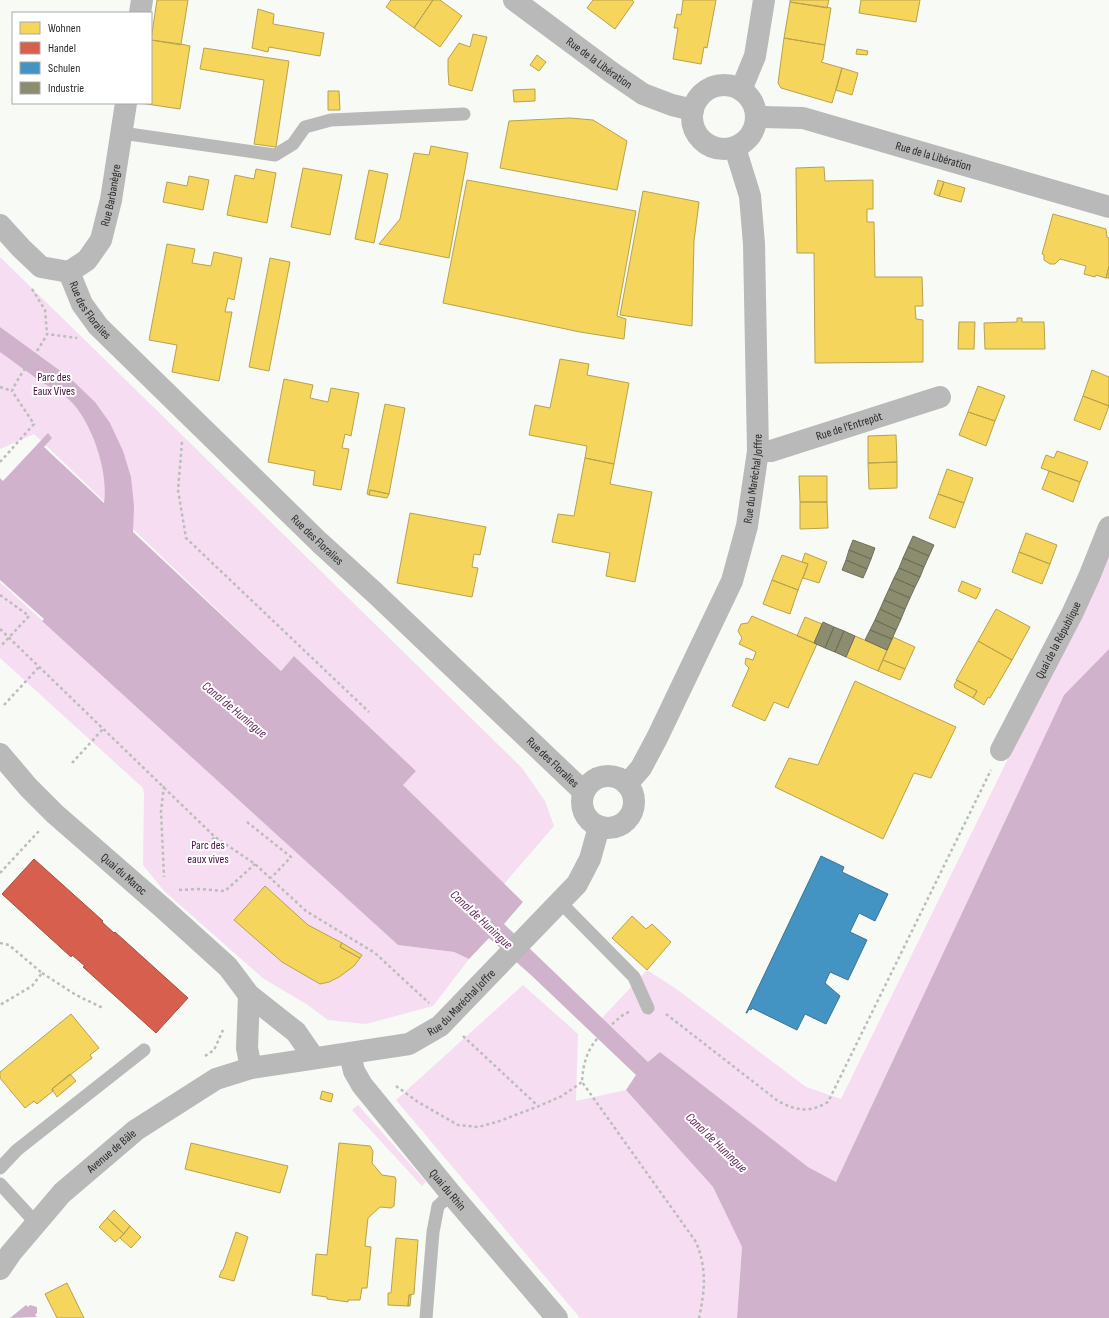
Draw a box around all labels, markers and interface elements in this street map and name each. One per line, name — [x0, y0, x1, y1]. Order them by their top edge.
legend — [12, 12, 152, 104]
text: Wohnen — [48, 21, 81, 36]
street label: Rue de la Libération — [563, 34, 635, 92]
text: Handel — [48, 41, 76, 56]
text: Schulen — [48, 61, 80, 76]
text: Industrie — [48, 81, 84, 96]
street label: Rue de la Libération — [894, 138, 973, 175]
street label: Rue Barbanègre — [98, 163, 124, 228]
street label: Rue des Floralies — [66, 279, 114, 343]
park label: Parc des Eaux Vives — [33, 370, 75, 399]
street label: Rue de l'Entrepôt — [814, 409, 885, 444]
street label: Rue du Maréchal Joffre — [740, 434, 766, 525]
street label: Rue des Floralies — [287, 512, 346, 569]
street label: Quai de la République — [1032, 599, 1085, 681]
water label: Canal de Huningue — [199, 678, 270, 741]
street label: Rue des Floralies — [523, 734, 582, 791]
park label: Parc des eaux vives — [187, 838, 229, 867]
street label: Quai du Maroc — [97, 850, 150, 899]
water label: Canal de Huningue — [447, 887, 516, 953]
street label: Rue du Maréchal Joffre — [425, 966, 499, 1040]
water label: Canal de Huningue — [682, 1109, 751, 1176]
street label: Avenue de Bâle — [83, 1126, 140, 1177]
street label: Quai du Rhin — [426, 1166, 469, 1214]

